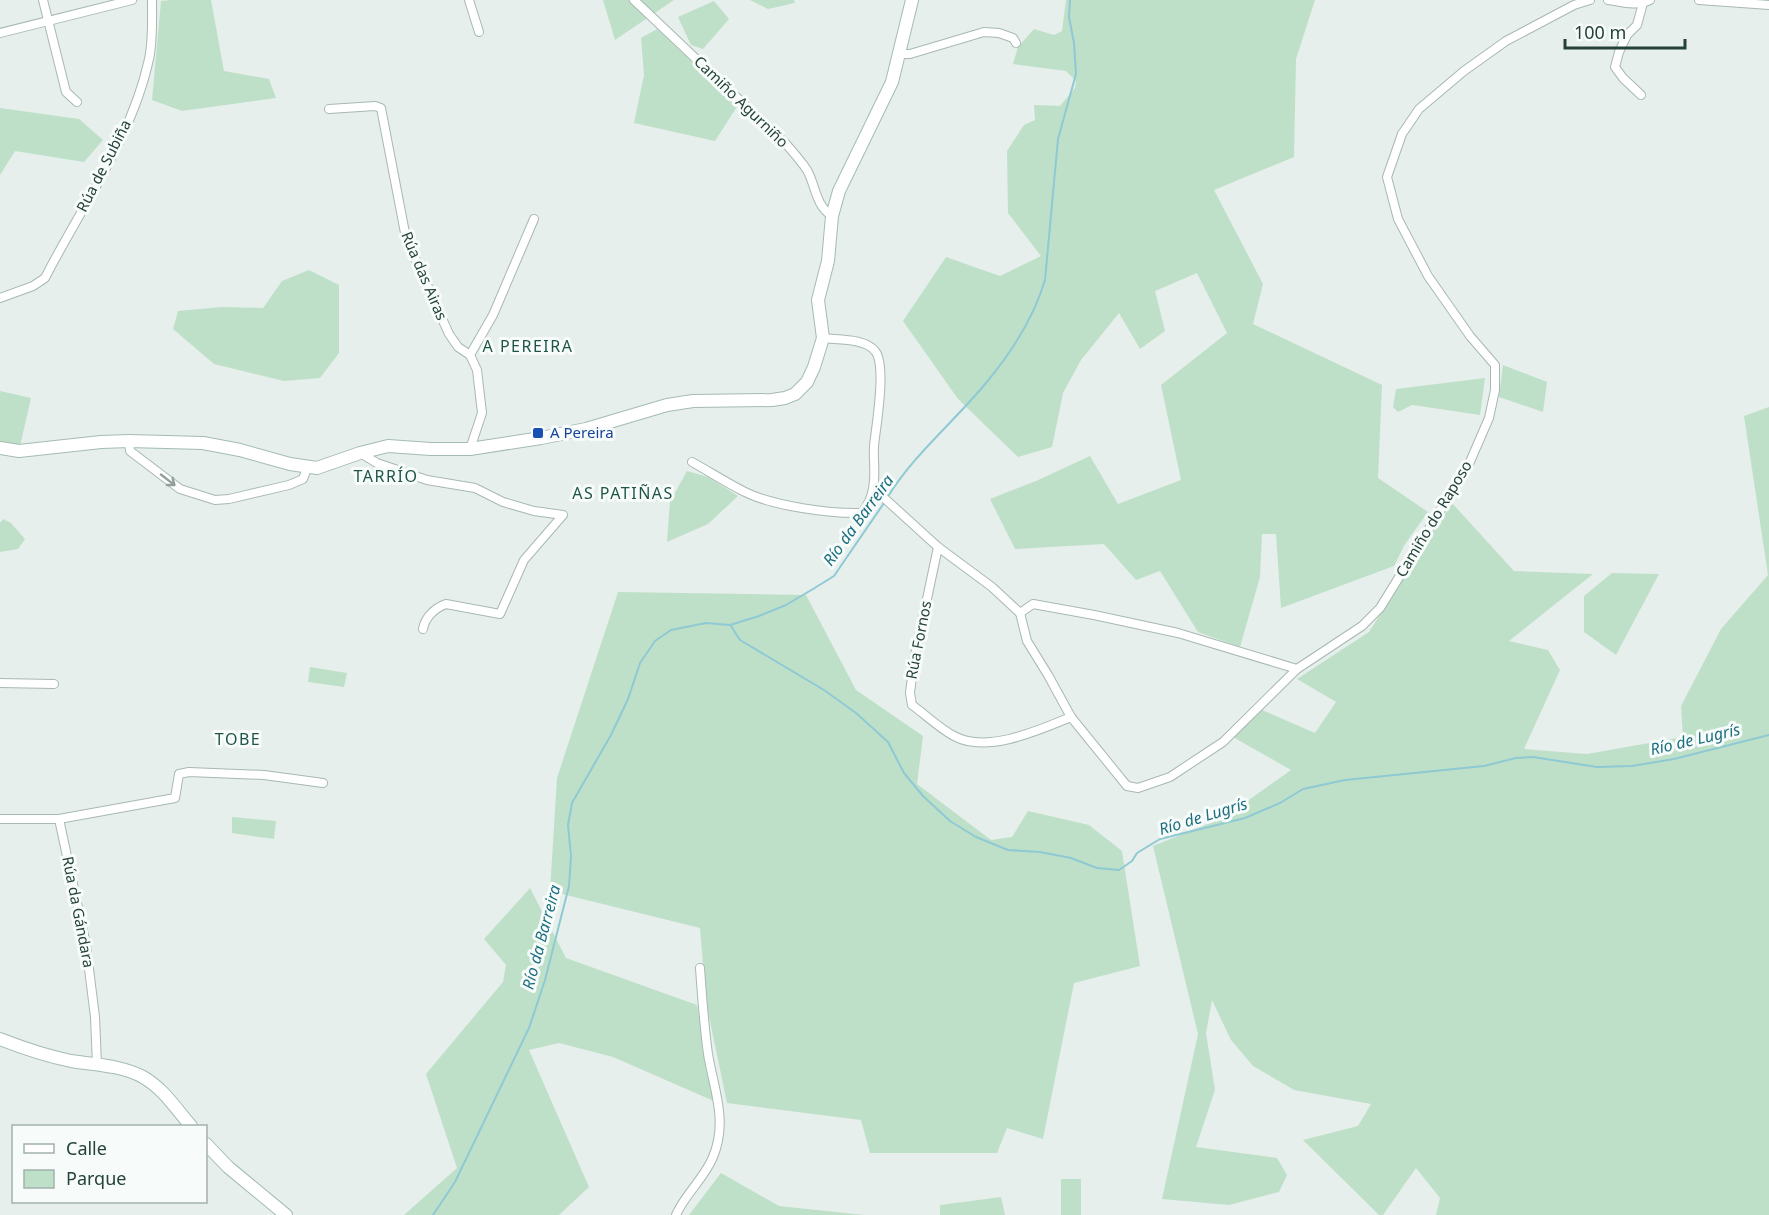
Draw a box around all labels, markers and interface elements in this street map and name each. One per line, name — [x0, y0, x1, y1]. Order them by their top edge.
scale bar — [1565, 12, 1685, 50]
text: 100 m — [1574, 20, 1626, 44]
street label: Camiño Agurniño — [690, 51, 793, 151]
street label: Rúa de Subiña — [71, 116, 135, 215]
street label: Rúa das Airas — [397, 228, 453, 323]
district label: A PEREIRA — [483, 335, 573, 357]
place label: A Pereira — [550, 422, 614, 442]
marker: A Pereira — [531, 426, 545, 440]
street label: Camiño do Raposo — [1390, 457, 1476, 580]
district label: TARRÍO — [354, 465, 418, 487]
water label: Río da Barreira — [818, 470, 898, 570]
one-way arrow — [160, 474, 176, 487]
district label: AS PATIÑAS — [572, 482, 674, 504]
street label: Rúa Fornos — [901, 599, 935, 681]
water label: Río de Lugrís — [1648, 718, 1742, 760]
district label: TOBE — [215, 728, 261, 750]
water label: Río de Lugrís — [1156, 792, 1250, 840]
street label: Rúa da Gándara — [58, 854, 100, 969]
water label: Río da Barreira — [516, 882, 566, 992]
legend — [12, 1125, 207, 1203]
text: Calle — [66, 1136, 107, 1160]
text: Parque — [66, 1166, 126, 1190]

